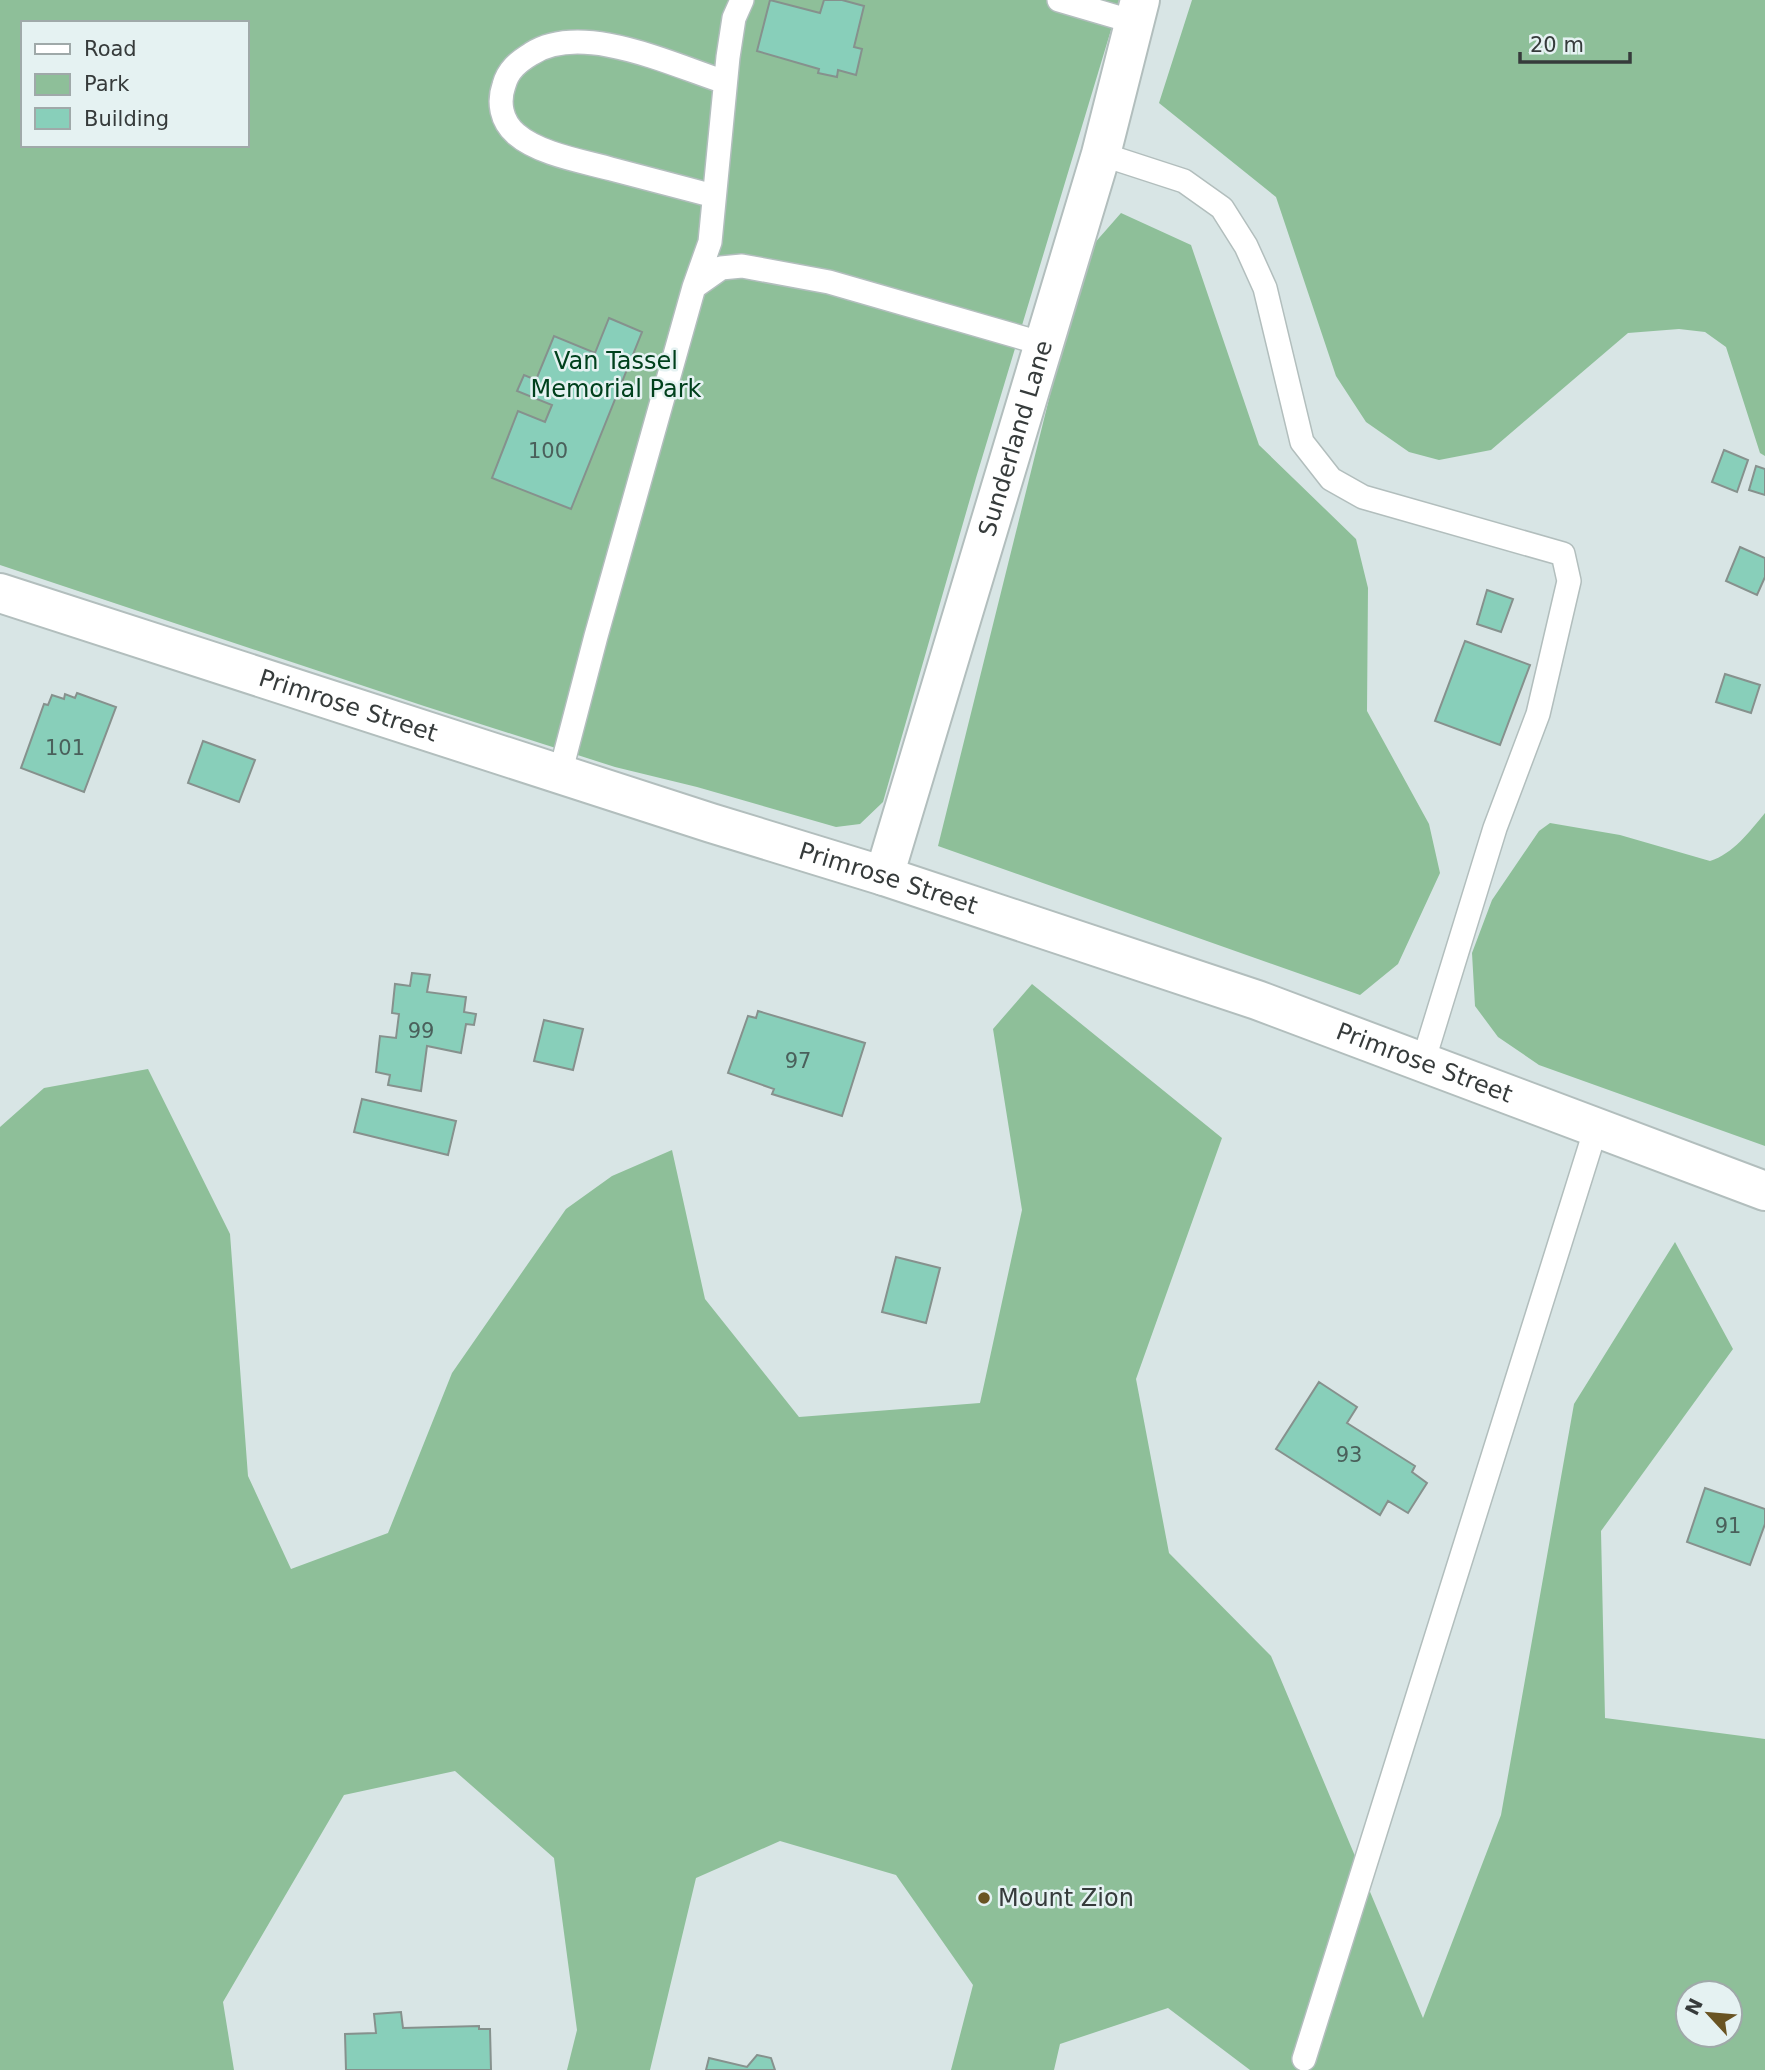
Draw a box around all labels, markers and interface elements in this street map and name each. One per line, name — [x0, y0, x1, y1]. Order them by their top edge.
legend — [21, 21, 248, 147]
scale bar — [1520, 21, 1630, 65]
text: 20 m — [1530, 33, 1584, 57]
text: Road — [84, 37, 137, 61]
text: Park — [84, 72, 130, 96]
text: Building — [84, 107, 169, 131]
street label: Sunderland Lane — [973, 337, 1058, 540]
park label: Van Tassel Memorial Park — [531, 347, 702, 403]
house number: 100 — [528, 439, 568, 463]
street label: Primrose Street — [255, 664, 441, 748]
house number: 101 — [45, 736, 85, 760]
street label: Primrose Street — [796, 837, 981, 920]
street label: Primrose Street — [1332, 1017, 1516, 1109]
house number: 99 — [408, 1019, 434, 1043]
house number: 97 — [785, 1049, 811, 1073]
house number: 93 — [1336, 1443, 1362, 1467]
house number: 91 — [1715, 1514, 1741, 1538]
place label: Mount Zion — [998, 1884, 1134, 1912]
marker: Mount Zion — [976, 1890, 992, 1906]
north arrow — [1674, 1979, 1744, 2049]
text: N — [1680, 1995, 1707, 2019]

